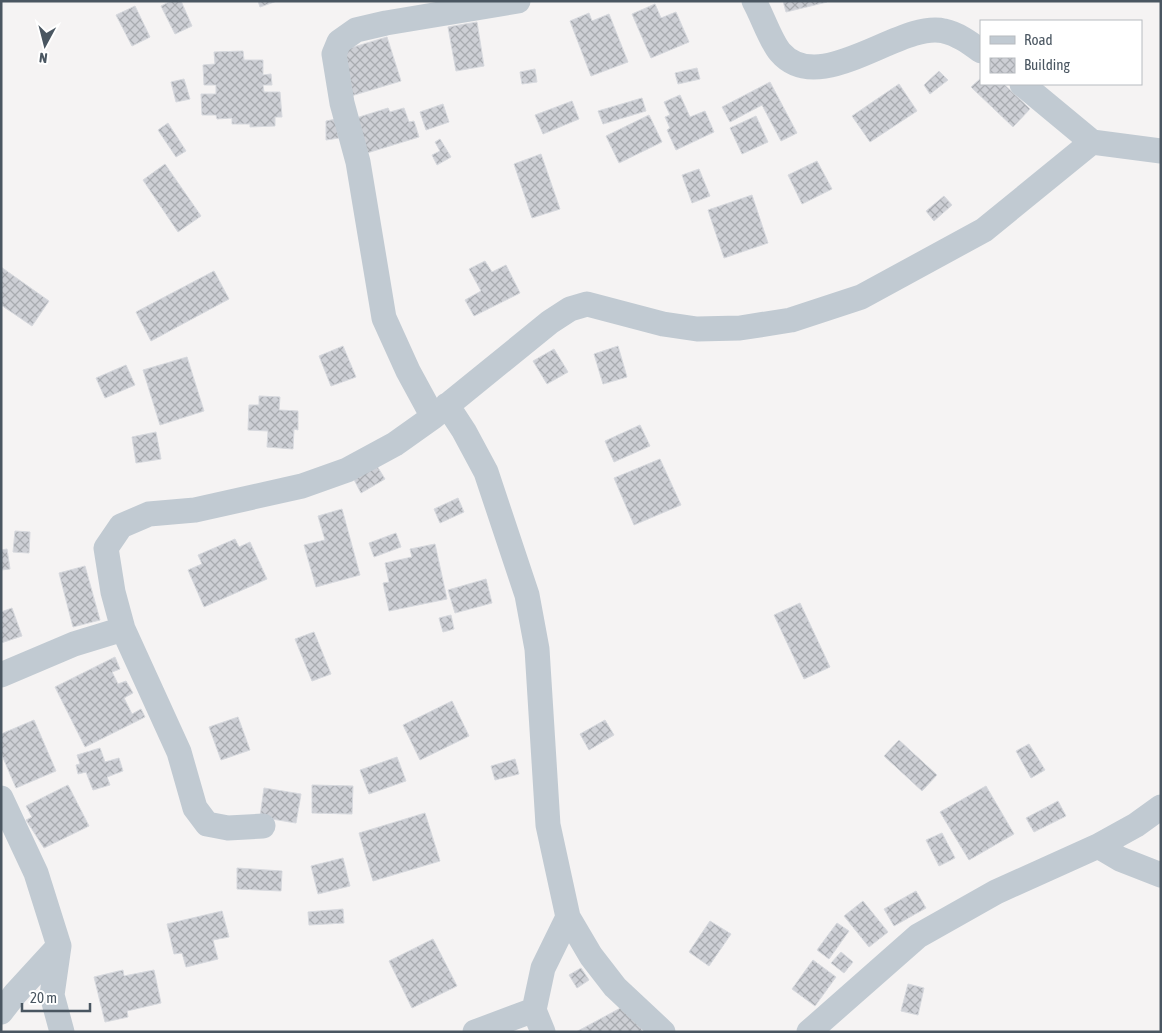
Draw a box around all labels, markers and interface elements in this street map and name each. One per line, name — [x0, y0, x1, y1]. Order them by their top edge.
north arrow — [20, 20, 70, 70]
legend — [980, 20, 1142, 85]
text: Road — [1024, 31, 1053, 48]
text: N — [38, 49, 48, 66]
text: Building — [1024, 56, 1070, 73]
scale bar — [22, 980, 90, 1012]
text: 20 m — [30, 989, 57, 1006]

